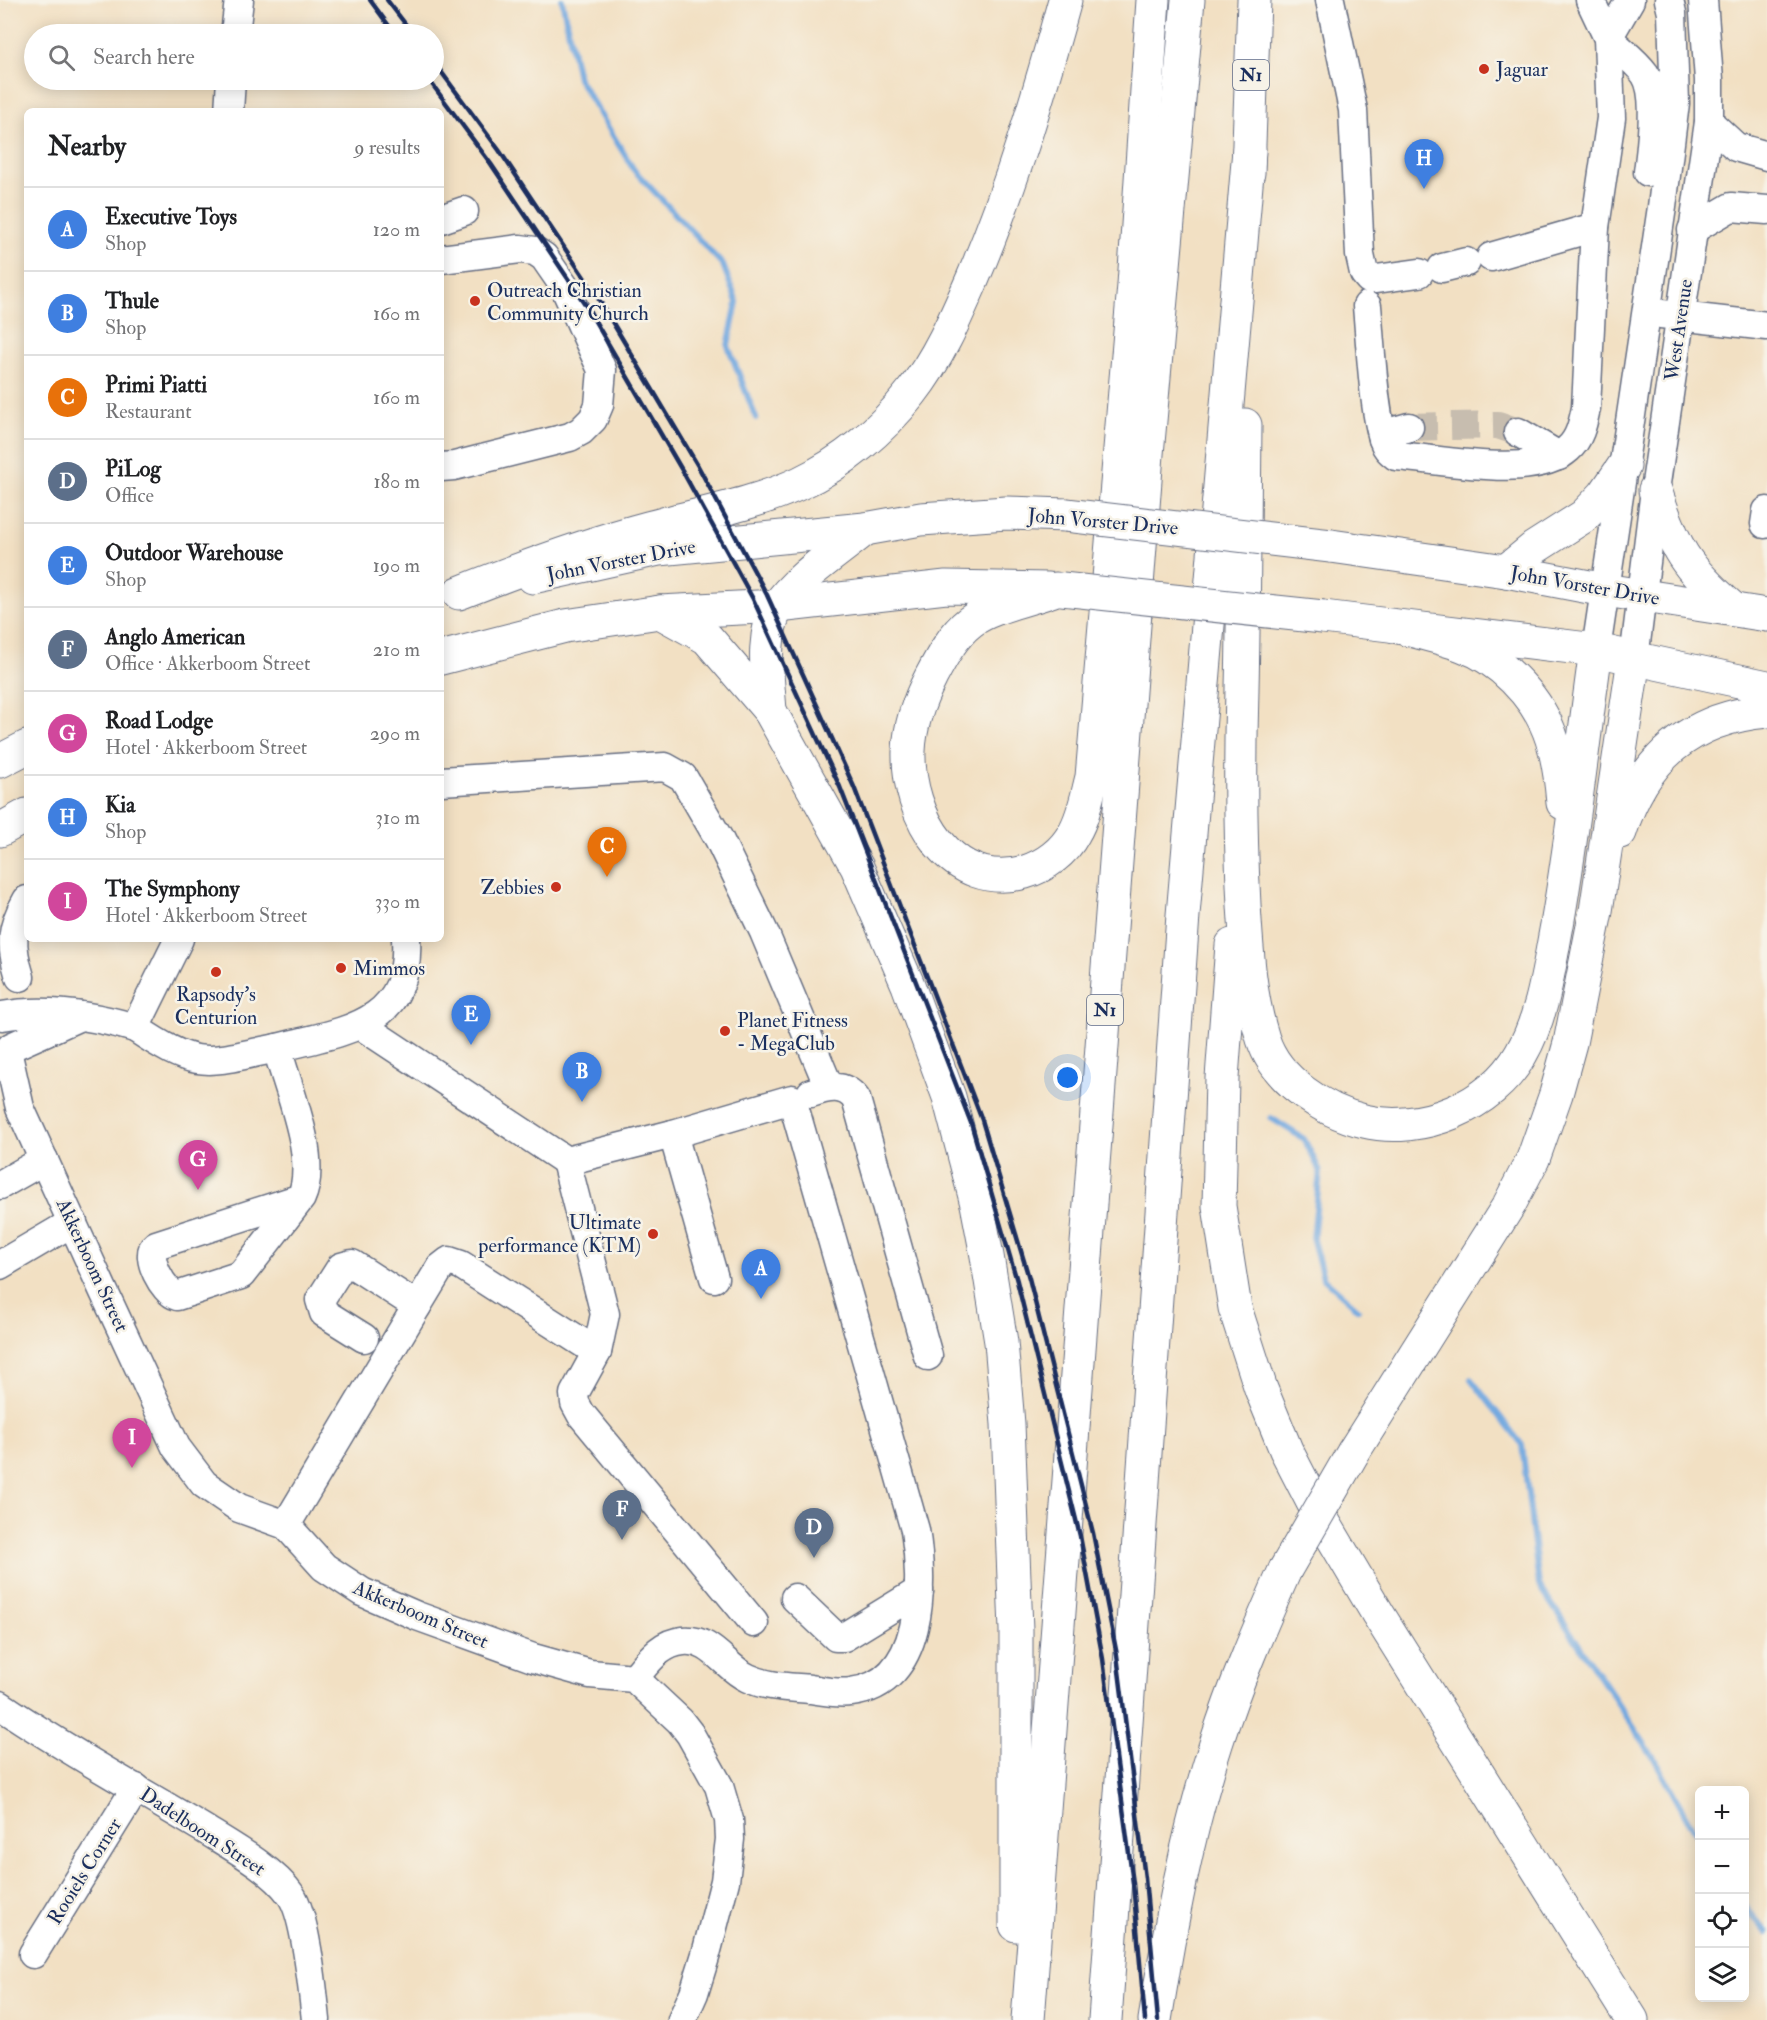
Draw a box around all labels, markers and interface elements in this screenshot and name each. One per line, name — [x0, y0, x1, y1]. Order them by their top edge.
search box — [24, 24, 444, 90]
icon: search — [45, 41, 78, 74]
text: Search here — [93, 43, 195, 71]
place label: Jaguar — [1495, 57, 1548, 82]
road number: N1 — [1233, 60, 1269, 90]
marker: Jaguar — [1477, 62, 1491, 76]
text: Nearby — [48, 131, 126, 163]
text: 9 results — [354, 135, 420, 160]
pin: H — [1404, 140, 1444, 189]
text: Executive Toys — [105, 203, 237, 231]
text: A — [61, 217, 74, 242]
text: 120 m — [373, 217, 420, 242]
text: Shop — [105, 231, 146, 256]
place label: Outreach Christian Community Church — [487, 278, 649, 326]
street label: West Avenue — [1659, 278, 1698, 383]
text: Thule — [105, 287, 159, 315]
marker: Outreach Christian Community Church — [468, 294, 482, 308]
text: B — [61, 301, 74, 326]
text: 160 m — [373, 301, 420, 326]
text: Shop — [105, 315, 146, 340]
text: Primi Piatti — [105, 371, 207, 399]
text: C — [60, 385, 75, 410]
text: 160 m — [373, 385, 420, 410]
text: Restaurant — [105, 399, 192, 424]
text: PiLog — [105, 455, 161, 483]
text: D — [59, 469, 76, 494]
text: 180 m — [373, 469, 420, 494]
text: Office — [105, 483, 154, 508]
street label: John Vorster Drive — [1026, 502, 1179, 541]
street label: John Vorster Drive — [544, 534, 698, 587]
text: Outdoor Warehouse — [105, 539, 283, 567]
text: E — [60, 553, 75, 578]
text: 190 m — [373, 553, 420, 578]
street label: John Vorster Drive — [1507, 560, 1661, 611]
text: Shop — [105, 567, 146, 592]
text: Anglo American — [105, 623, 245, 651]
text: F — [61, 637, 74, 662]
text: 210 m — [373, 637, 420, 662]
text: Office · Akkerboom Street — [105, 651, 310, 676]
text: Road Lodge — [105, 707, 213, 735]
text: G — [59, 721, 76, 746]
text: 290 m — [370, 721, 420, 746]
text: Hotel · Akkerboom Street — [105, 735, 307, 760]
text: Kia — [105, 791, 135, 819]
text: H — [59, 805, 76, 830]
text: 310 m — [375, 805, 420, 830]
text: Shop — [105, 819, 146, 844]
pin: C — [588, 828, 626, 877]
text: The Symphony — [105, 875, 239, 903]
place label: Zebbies — [481, 875, 544, 900]
marker: Zebbies — [549, 880, 563, 894]
text: I — [63, 889, 72, 914]
text: 330 m — [375, 889, 420, 914]
text: Hotel · Akkerboom Street — [105, 903, 307, 928]
place label: Mimmos — [353, 956, 425, 981]
marker: Mimmos — [334, 961, 348, 975]
marker: Rapsody's Centurion — [209, 965, 223, 979]
place label: Rapsody's Centurion — [175, 982, 257, 1030]
road number: N1 — [1087, 995, 1123, 1025]
pin: E — [452, 996, 490, 1045]
place label: Planet Fitness - MegaClub — [737, 1008, 848, 1056]
marker: Planet Fitness - MegaClub — [718, 1024, 732, 1038]
pin: B — [562, 1052, 602, 1102]
your location — [1053, 1063, 1082, 1092]
pin: G — [178, 1140, 218, 1190]
street label: Akkerboom Street — [50, 1194, 135, 1336]
place label: Ultimate performance (KTM) — [477, 1210, 641, 1259]
marker: Ultimate performance (KTM) — [646, 1227, 660, 1241]
pin: A — [742, 1250, 780, 1299]
pin: I — [112, 1418, 152, 1468]
pin: F — [602, 1490, 642, 1540]
pin: D — [794, 1508, 834, 1558]
street label: Akkerboom Street — [349, 1574, 493, 1654]
street label: Dadelboom Street — [135, 1782, 271, 1882]
map controls — [1695, 1786, 1749, 2002]
button: + — [1695, 1786, 1749, 1840]
street label: Rooiels Corner — [42, 1813, 127, 1929]
button: − — [1695, 1840, 1749, 1894]
button: locate — [1695, 1894, 1749, 1948]
button: layers — [1695, 1948, 1749, 2002]

